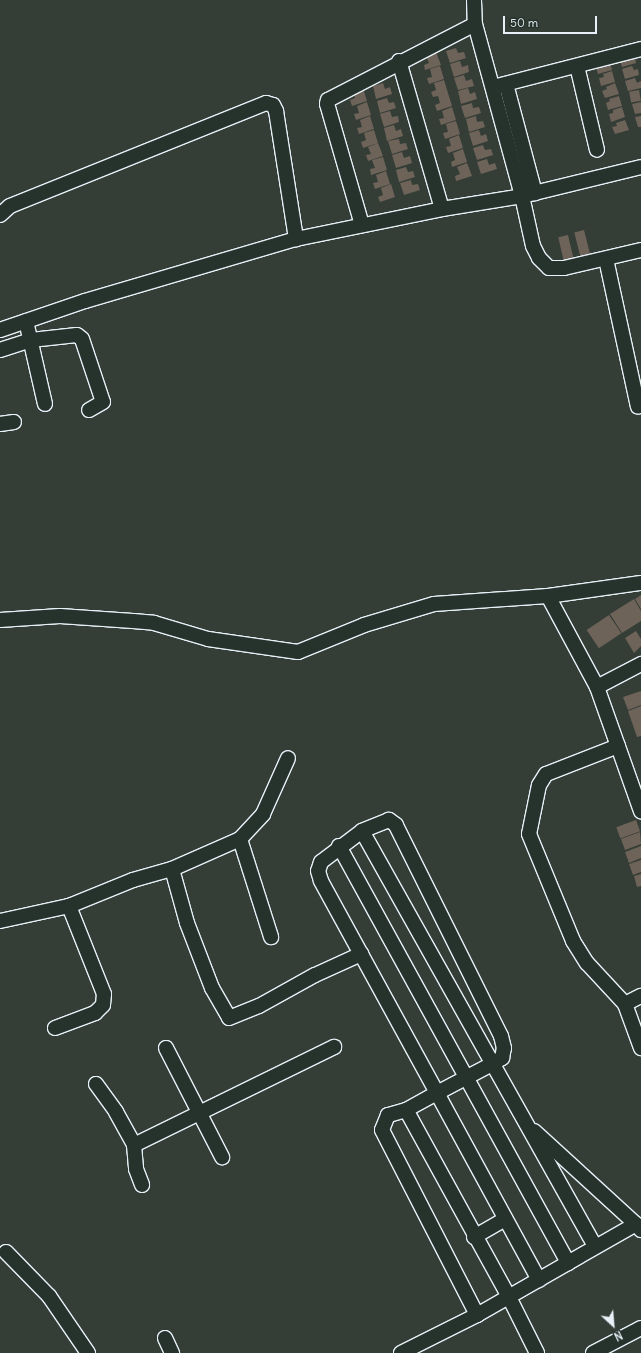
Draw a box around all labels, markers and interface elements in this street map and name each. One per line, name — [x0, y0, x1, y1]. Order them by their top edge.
scale bar — [505, 8, 599, 34]
text: 50 m — [510, 15, 538, 30]
north arrow — [593, 1305, 633, 1345]
text: N — [612, 1328, 625, 1344]

